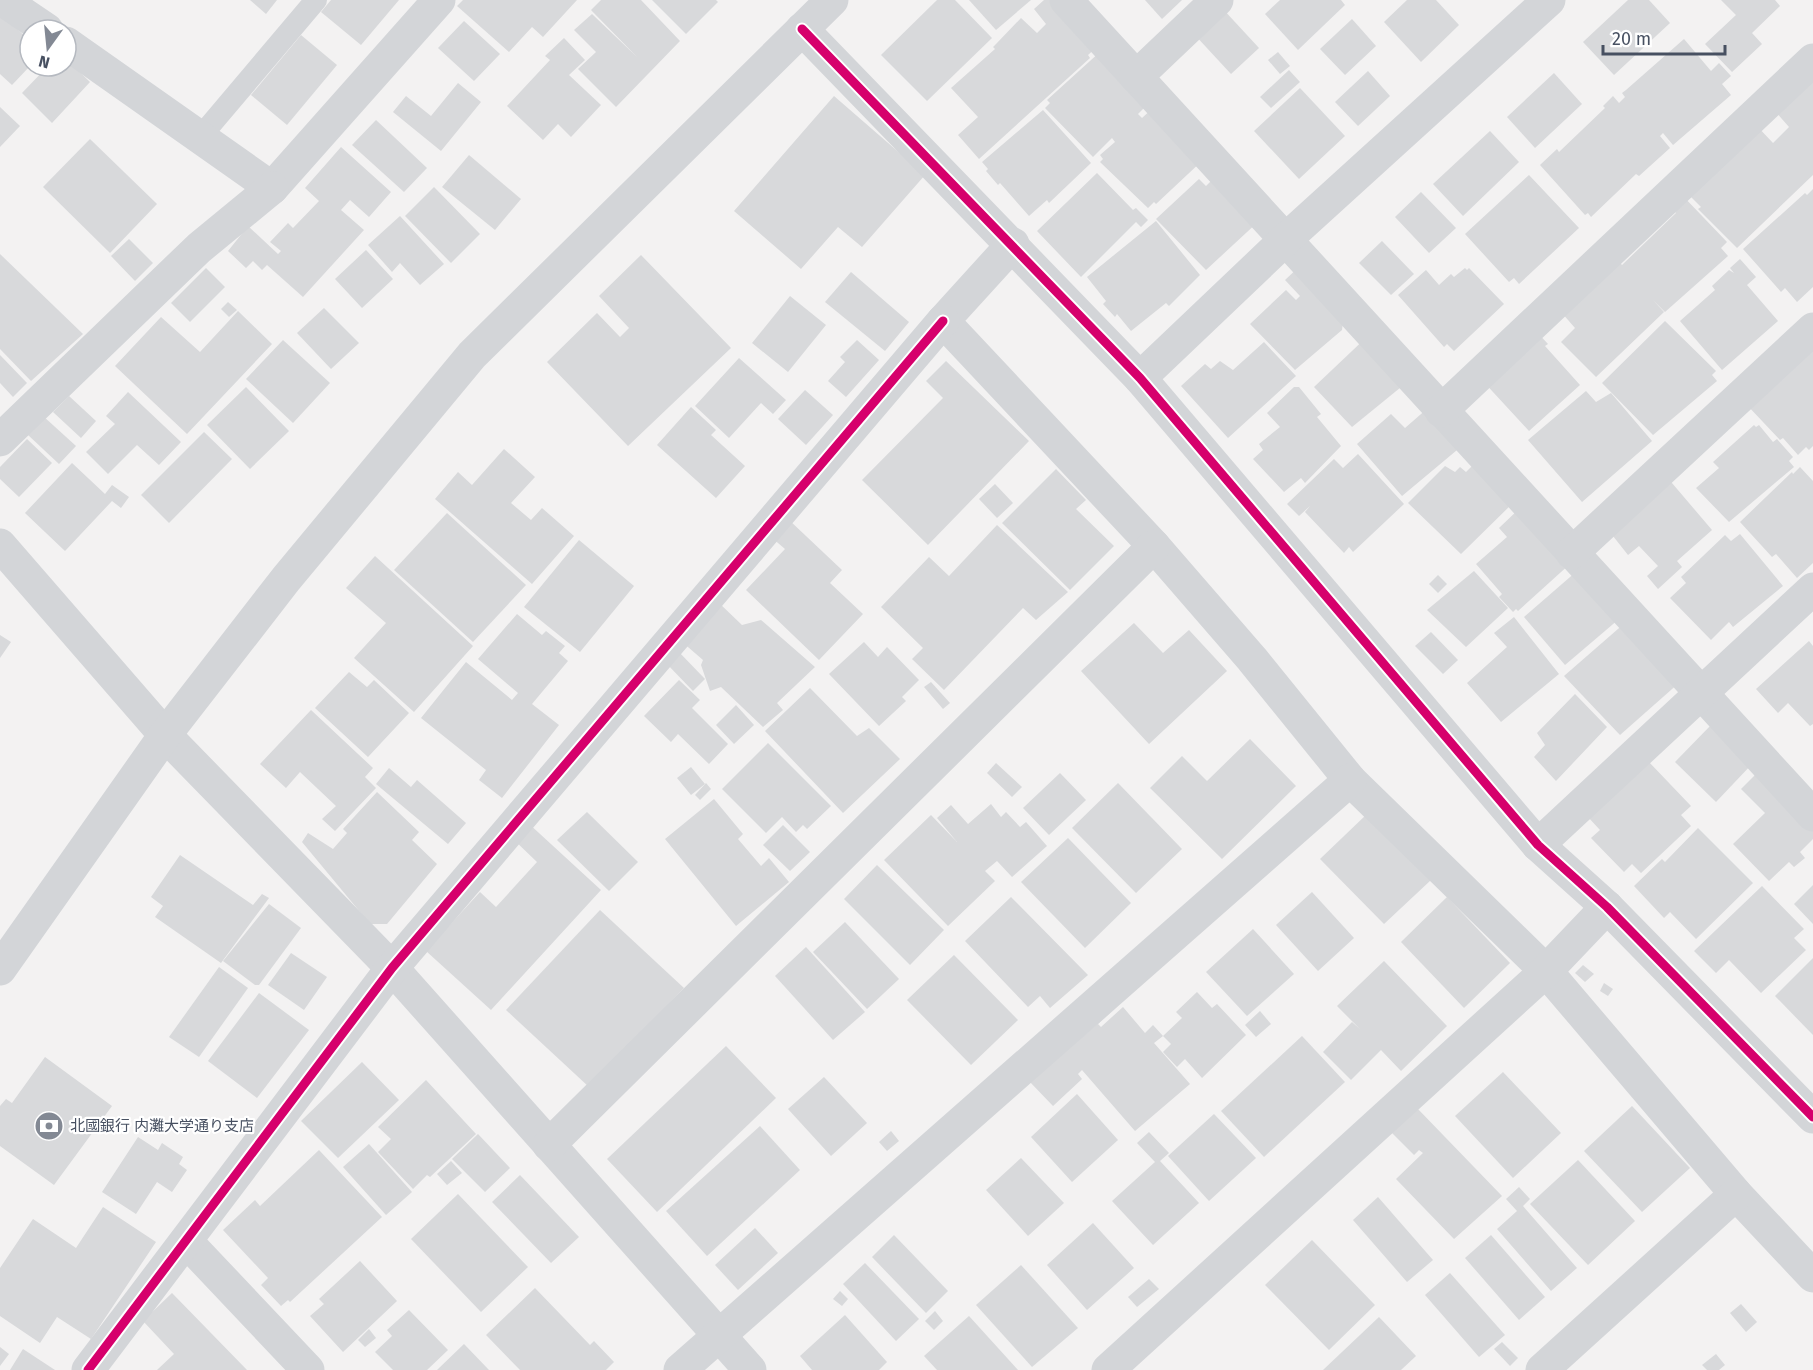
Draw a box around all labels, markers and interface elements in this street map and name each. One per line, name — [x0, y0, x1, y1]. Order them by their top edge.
north arrow — [18, 18, 78, 78]
scale bar — [1603, 18, 1724, 56]
text: 20 m — [1612, 28, 1651, 50]
text: N — [37, 51, 52, 73]
bank icon: 北國銀行 内灘大学通り支店 — [33, 1110, 65, 1142]
place label: 北國銀行 内灘大学通り支店 — [70, 1117, 254, 1135]

